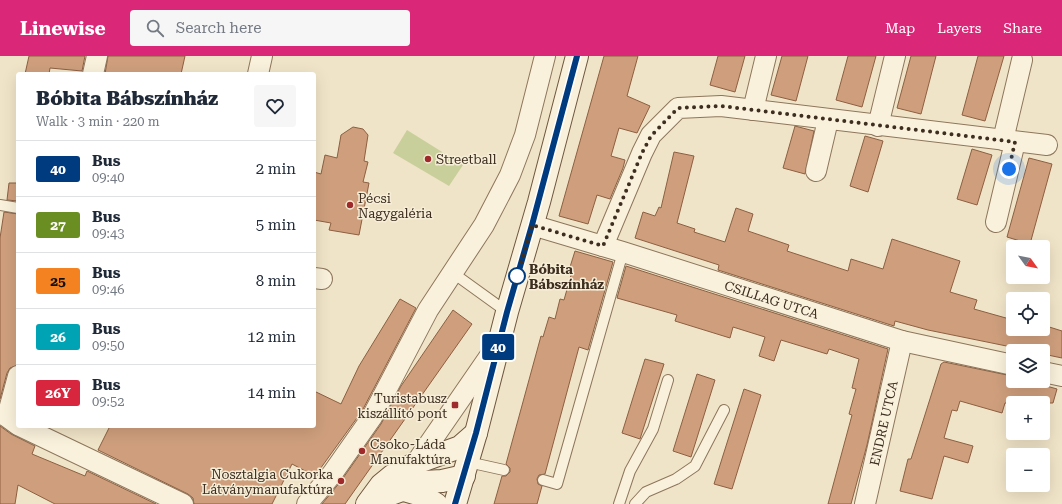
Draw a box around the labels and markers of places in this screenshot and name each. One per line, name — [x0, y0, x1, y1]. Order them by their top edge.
place label: Streetball — [436, 152, 497, 167]
marker: Streetball — [423, 154, 433, 164]
place label: Pécsi Nagygaléria — [358, 191, 432, 221]
marker: Pécsi Nagygaléria — [345, 200, 355, 210]
place label: Bóbita Bábszínház — [529, 262, 604, 292]
marker: Bóbita Bábszínház — [508, 267, 526, 285]
place label: Turistabusz kiszállító pont — [357, 391, 447, 421]
marker: Turistabusz kiszállító pont — [450, 400, 460, 410]
place label: Csoko-Láda Manufaktúra — [370, 437, 451, 467]
marker: Csoko-Láda Manufaktúra — [357, 446, 367, 456]
place label: Nosztalgia Cukorka Látványmanufaktúra — [202, 467, 333, 497]
marker: Nosztalgia Cukorka Látványmanufaktúra — [336, 476, 346, 486]

